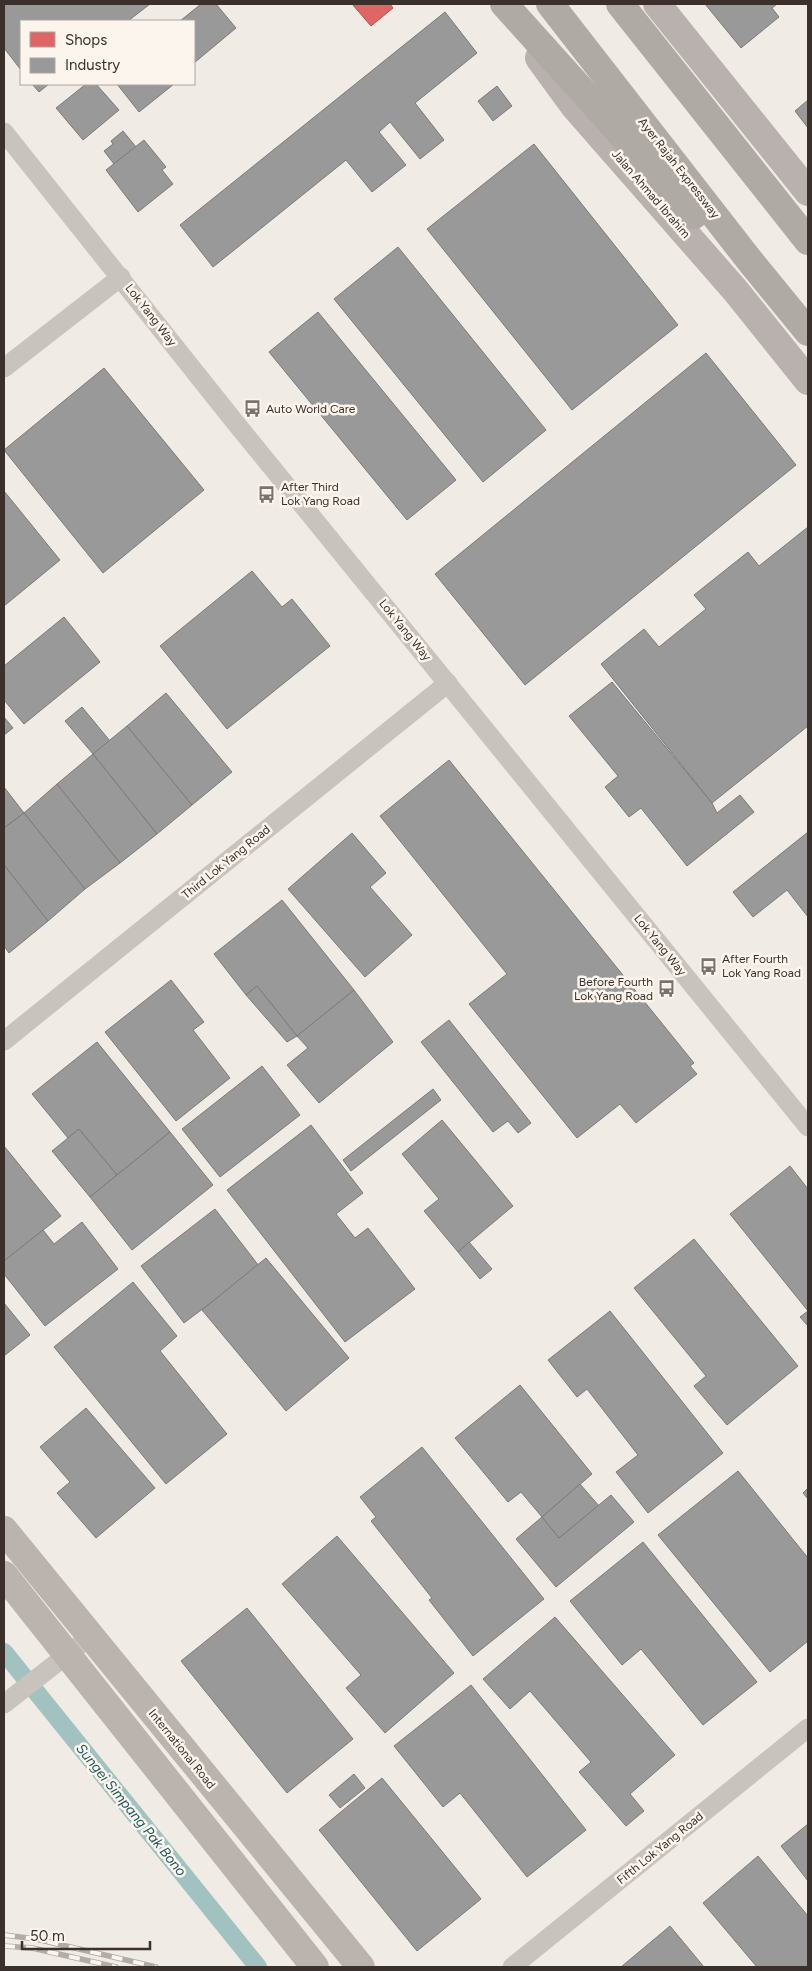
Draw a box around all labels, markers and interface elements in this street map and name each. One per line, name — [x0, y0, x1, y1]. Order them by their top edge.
legend — [20, 20, 195, 85]
text: Shops — [65, 31, 107, 49]
text: Industry — [65, 56, 120, 74]
street label: Ayer Rajah Expressway — [635, 115, 723, 222]
street label: Jalan Ahmad Ibrahim — [609, 147, 693, 241]
street label: Lok Yang Way — [122, 281, 180, 349]
bus stop icon: Auto World Care — [242, 399, 262, 419]
place label: Auto World Care — [266, 402, 356, 416]
place label: After Third Lok Yang Road — [281, 480, 360, 508]
bus stop icon: After Third Lok Yang Road — [257, 484, 277, 504]
street label: Lok Yang Way — [376, 597, 434, 664]
street label: Third Lok Yang Road — [179, 822, 273, 902]
street label: Lok Yang Way — [631, 912, 689, 979]
place label: After Fourth Lok Yang Road — [722, 952, 801, 980]
bus stop icon: After Fourth Lok Yang Road — [698, 956, 718, 976]
place label: Before Fourth Lok Yang Road — [574, 975, 653, 1003]
bus stop icon: Before Fourth Lok Yang Road — [657, 979, 677, 999]
street label: International Road — [146, 1706, 218, 1792]
water label: Sungei Simpang Pak Bono — [72, 1740, 190, 1880]
street label: Fifth Lok Yang Road — [614, 1809, 706, 1887]
scale bar — [22, 1918, 150, 1950]
text: 50 m — [30, 1927, 65, 1945]

